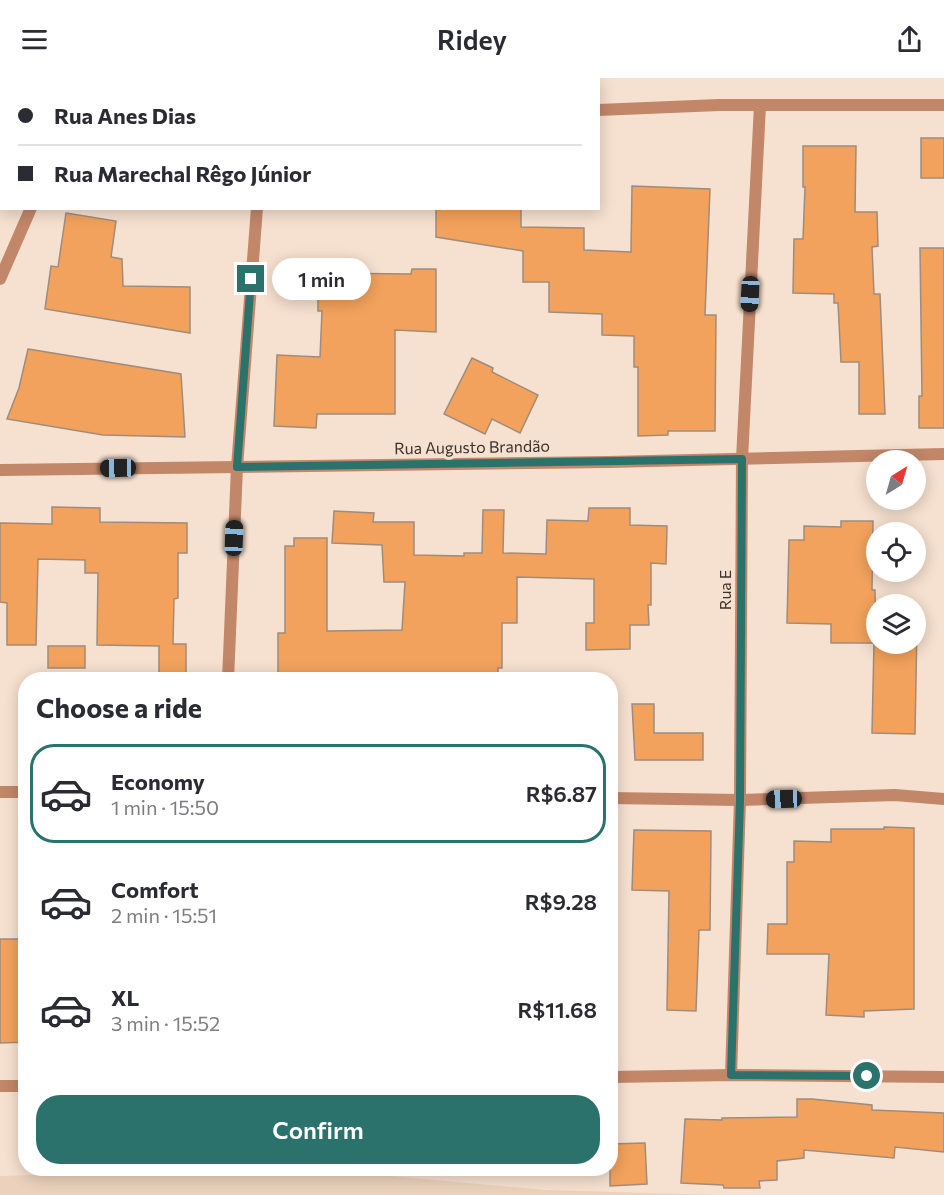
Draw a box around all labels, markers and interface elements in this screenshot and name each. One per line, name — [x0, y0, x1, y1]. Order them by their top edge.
icon: menu — [18, 23, 51, 56]
text: Ridey — [437, 23, 507, 56]
icon: share — [893, 23, 926, 56]
text: Rua Anes Dias — [54, 102, 196, 129]
text: Rua Marechal Rêgo Júnior — [54, 160, 311, 187]
callout: 1 min — [272, 258, 371, 300]
route end — [237, 265, 264, 292]
text: 1 min — [298, 267, 345, 291]
car — [740, 276, 760, 312]
street label: Rua Augusto Brandão — [394, 436, 550, 457]
north arrow — [866, 450, 926, 510]
map controls — [866, 450, 926, 654]
car — [100, 459, 136, 477]
car — [224, 520, 244, 556]
button: locate — [866, 522, 926, 582]
street label: Rua E — [715, 570, 734, 610]
button: layers — [866, 594, 926, 654]
text: Choose a ride — [36, 691, 202, 724]
icon: car — [39, 767, 93, 821]
text: Economy — [111, 768, 205, 795]
text: R$6.87 — [526, 780, 597, 807]
car — [766, 789, 802, 809]
text: 1 min · 15:50 — [111, 795, 219, 819]
icon: car — [39, 875, 93, 929]
text: Comfort — [111, 876, 199, 903]
text: R$9.28 — [525, 888, 597, 915]
text: 2 min · 15:51 — [111, 903, 217, 927]
icon: car — [39, 983, 93, 1037]
text: XL — [111, 984, 139, 1011]
text: R$11.68 — [518, 996, 597, 1023]
text: 3 min · 15:52 — [111, 1011, 220, 1035]
route start — [853, 1062, 880, 1089]
button: Confirm — [36, 1095, 600, 1164]

